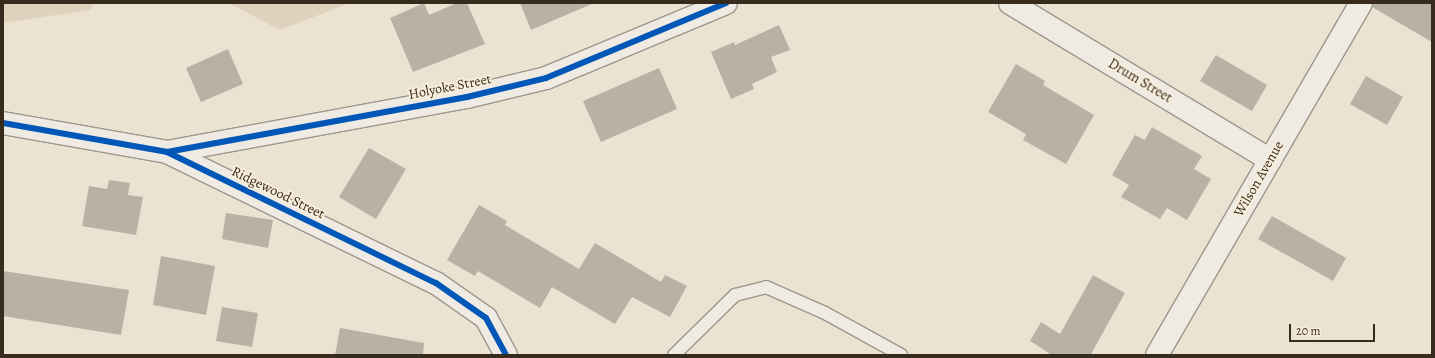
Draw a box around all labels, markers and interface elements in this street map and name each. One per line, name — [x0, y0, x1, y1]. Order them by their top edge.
street label: Drum Street — [1105, 55, 1175, 107]
street label: Holyoke Street — [407, 71, 493, 103]
street label: Wilson Avenue — [1231, 138, 1287, 220]
street label: Ridgewood Street — [229, 163, 327, 223]
scale bar — [1291, 316, 1377, 342]
text: 20 m — [1296, 323, 1320, 339]

